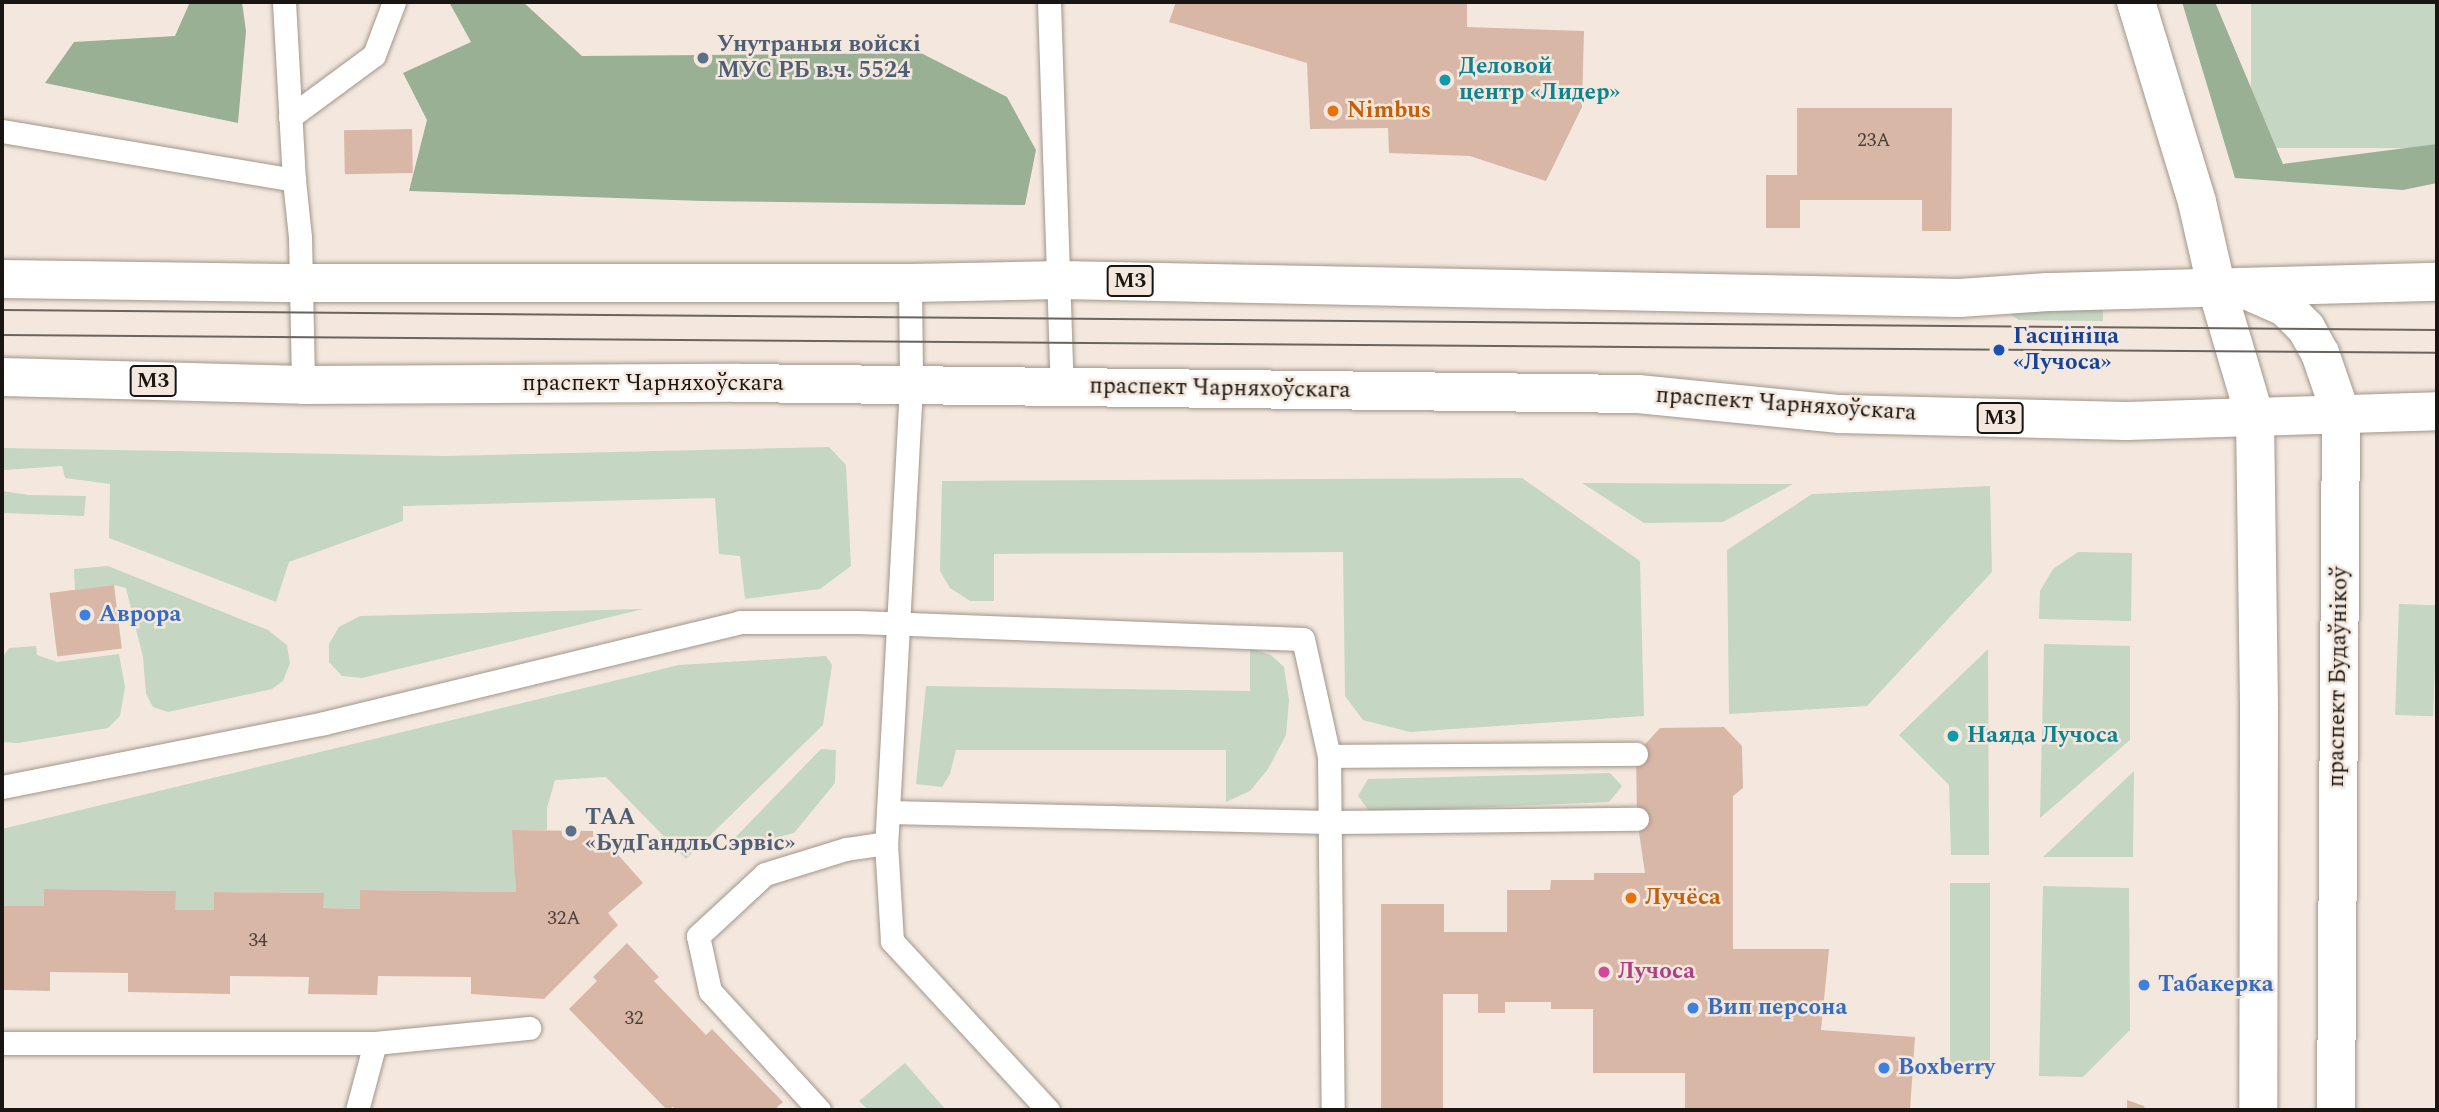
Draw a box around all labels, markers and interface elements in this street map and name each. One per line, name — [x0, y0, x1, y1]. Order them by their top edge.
place label: Унутраныя войскі МУС РБ в.ч. 5524 — [717, 31, 921, 85]
marker: Унутраныя войскі МУС РБ в.ч. 5524 — [695, 50, 711, 66]
place label: Деловой центр «Лидер» — [1459, 53, 1620, 107]
marker: Деловой центр «Лидер» — [1437, 72, 1453, 88]
place label: Nimbus — [1347, 97, 1431, 125]
marker: Nimbus — [1325, 103, 1341, 119]
house number: 23А — [1857, 130, 1891, 152]
road number: М3 — [1106, 264, 1154, 298]
place label: Гасцініца «Лучоса» — [2013, 323, 2119, 377]
marker: Гасцініца «Лучоса» — [1991, 342, 2007, 358]
road number: М3 — [128, 364, 178, 398]
street label: праспект Чарняхоўскага — [522, 370, 784, 398]
street label: праспект Чарняхоўскага — [1089, 373, 1351, 405]
street label: праспект Чарняхоўскага — [1655, 382, 1917, 428]
road number: М3 — [1976, 400, 2024, 436]
street label: праспект Будаўнікоў — [2323, 566, 2355, 788]
place label: Аврора — [99, 601, 181, 629]
marker: Аврора — [77, 607, 93, 623]
place label: Наяда Лучоса — [1967, 722, 2119, 750]
marker: Наяда Лучоса — [1945, 728, 1961, 744]
place label: ТАА «БудГандльСэрвіс» — [585, 804, 795, 858]
marker: ТАА «БудГандльСэрвіс» — [563, 823, 579, 839]
place label: Лучёса — [1645, 884, 1721, 912]
marker: Лучёса — [1623, 890, 1639, 906]
house number: 32А — [547, 908, 581, 930]
house number: 34 — [249, 930, 267, 952]
place label: Лучоса — [1618, 958, 1695, 986]
marker: Лучоса — [1596, 964, 1612, 980]
place label: Табакерка — [2158, 971, 2274, 999]
marker: Табакерка — [2136, 977, 2152, 993]
place label: Вип персона — [1707, 994, 1847, 1022]
marker: Вип персона — [1685, 1000, 1701, 1016]
house number: 32 — [625, 1008, 643, 1030]
place label: Boxberry — [1898, 1054, 1995, 1082]
marker: Boxberry — [1876, 1060, 1892, 1076]

